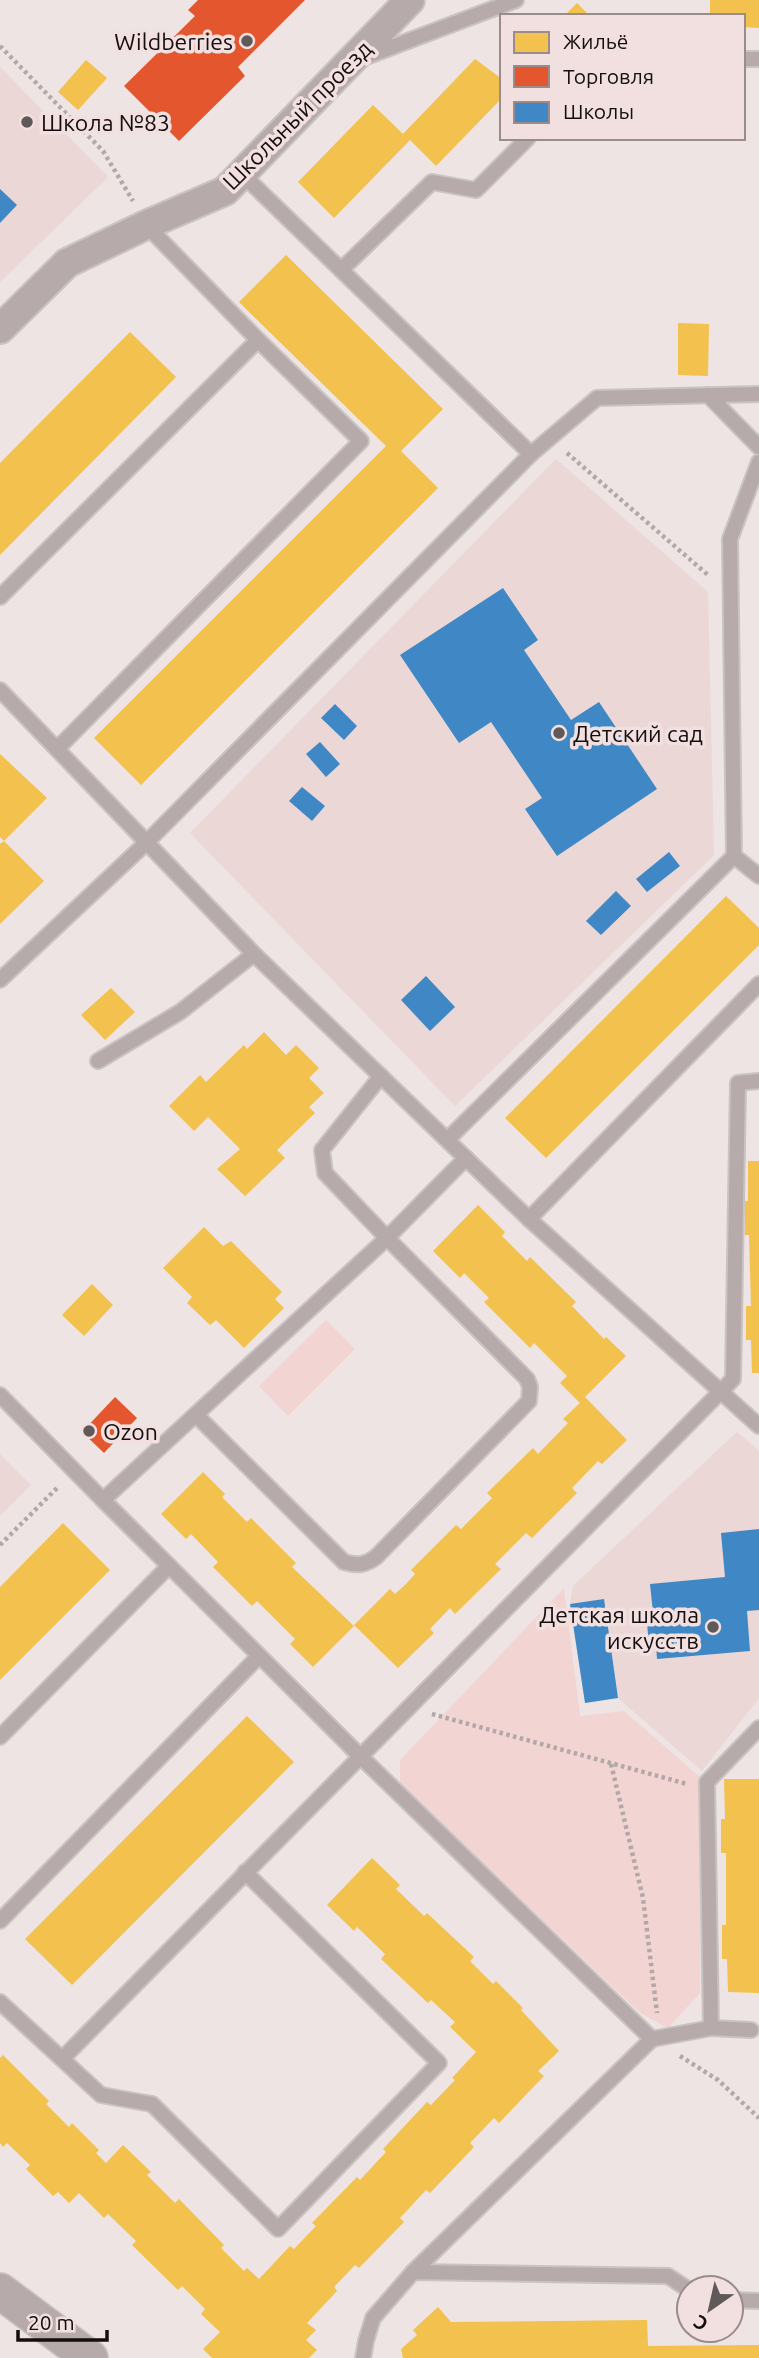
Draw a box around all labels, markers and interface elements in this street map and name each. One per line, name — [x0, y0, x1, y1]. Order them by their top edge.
legend — [500, 14, 745, 140]
place label: Wildberries — [114, 29, 233, 54]
text: Жильё — [563, 29, 628, 53]
marker: Wildberries — [239, 33, 255, 49]
street label: Школьный проезд — [218, 36, 376, 194]
text: Торговля — [563, 64, 654, 88]
text: Школы — [563, 99, 634, 123]
place label: Школа №83 — [41, 110, 170, 135]
marker: Школа №83 — [19, 114, 35, 130]
place label: Детский сад — [573, 721, 703, 746]
marker: Детский сад — [551, 725, 567, 741]
place label: Ozon — [103, 1419, 158, 1444]
marker: Ozon — [81, 1423, 97, 1439]
place label: Детская школа искусств — [539, 1602, 699, 1653]
marker: Детская школа искусств — [705, 1619, 721, 1635]
north arrow — [675, 2274, 745, 2344]
scale bar — [18, 2298, 107, 2342]
text: 20 m — [28, 2310, 75, 2334]
text: С — [689, 2311, 712, 2336]

